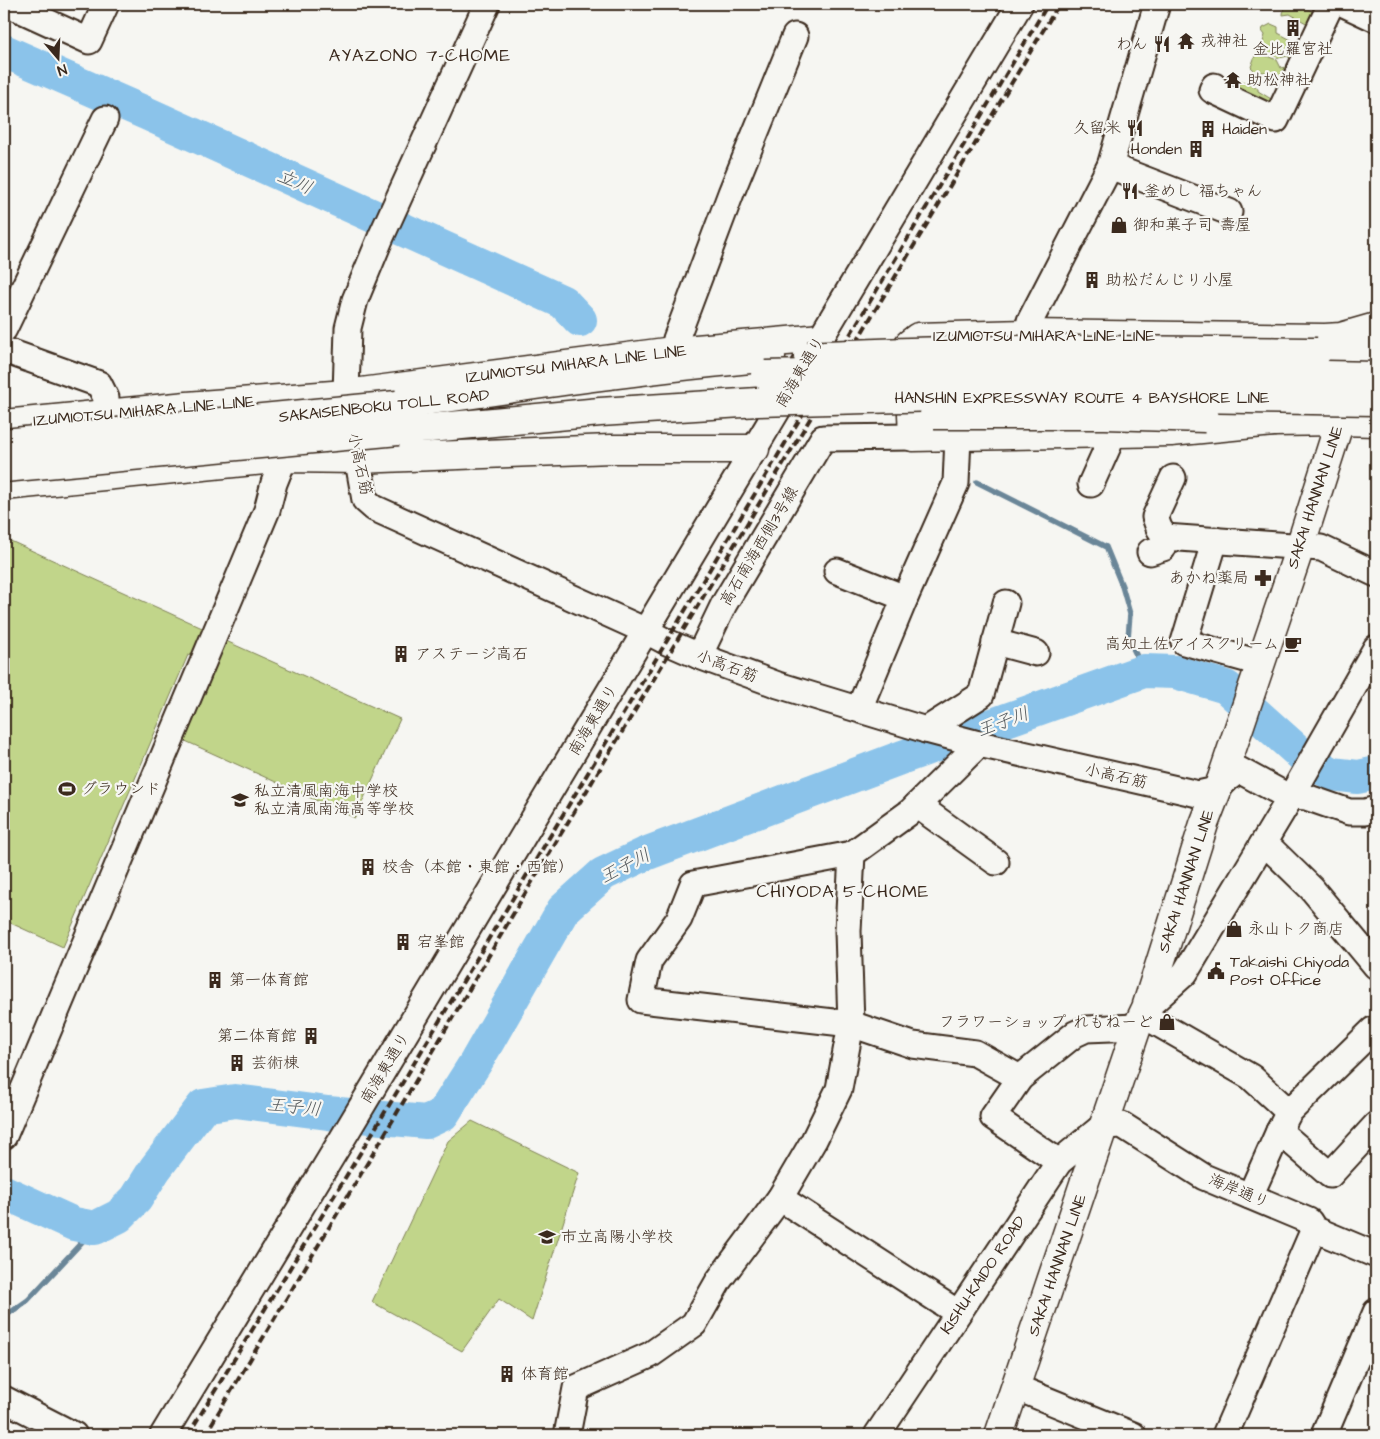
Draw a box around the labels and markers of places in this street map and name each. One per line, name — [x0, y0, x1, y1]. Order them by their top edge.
building icon: 金比羅宮社 — [1283, 18, 1303, 38]
place label: 戎神社 — [1200, 30, 1248, 52]
temple icon: 戎神社 — [1176, 31, 1196, 51]
place label: わん — [1116, 33, 1148, 55]
restaurant icon: わん — [1152, 34, 1172, 54]
place label: 金比羅宮社 — [1253, 38, 1333, 60]
place label: 助松神社 — [1247, 69, 1311, 91]
temple icon: 助松神社 — [1223, 70, 1243, 90]
place label: 久留米 — [1073, 117, 1121, 139]
restaurant icon: 久留米 — [1125, 118, 1145, 138]
place label: Haiden — [1222, 118, 1267, 140]
building icon: Haiden — [1198, 119, 1218, 139]
place label: Honden — [1130, 138, 1182, 160]
building icon: Honden — [1186, 139, 1206, 159]
place label: 釜めし 福ちゃん — [1144, 180, 1262, 202]
restaurant icon: 釜めし 福ちゃん — [1120, 181, 1140, 201]
place label: 御和菓子司 壽屋 — [1133, 214, 1251, 236]
shop icon: 御和菓子司 壽屋 — [1109, 215, 1129, 235]
place label: 助松だんじり小屋 — [1106, 269, 1234, 291]
building icon: 助松だんじり小屋 — [1082, 270, 1102, 290]
place label: あかね薬局 — [1169, 567, 1249, 589]
pharmacy icon: あかね薬局 — [1253, 568, 1273, 588]
place label: 高知土佐アイスクリーム — [1105, 633, 1279, 655]
cafe icon: 高知土佐アイスクリーム — [1283, 634, 1303, 654]
place label: アステージ高石 — [415, 643, 528, 665]
building icon: アステージ高石 — [391, 644, 411, 664]
place label: グラウンド — [81, 778, 161, 800]
sports icon: グラウンド — [57, 779, 77, 799]
place label: 私立清風南海中学校 私立清風南海高等学校 — [254, 780, 414, 820]
school or university icon: 私立清風南海中学校 私立清風南海高等学校 — [230, 790, 250, 810]
place label: 校舎（本館・東館・西館） — [382, 856, 574, 878]
building icon: 校舎（本館・東館・西館） — [358, 857, 378, 877]
place label: 永山トク商店 — [1248, 918, 1344, 940]
shop icon: 永山トク商店 — [1224, 919, 1244, 939]
place label: 宕峯館 — [417, 931, 465, 953]
building icon: 宕峯館 — [393, 932, 413, 952]
place label: Takaishi Chiyoda Post Office — [1230, 951, 1349, 991]
public building icon: Takaishi Chiyoda Post Office — [1206, 961, 1226, 981]
place label: 第一体育館 — [229, 969, 309, 991]
building icon: 第一体育館 — [205, 970, 225, 990]
place label: フラワーショップ れもねーど — [939, 1011, 1153, 1033]
shop icon: フラワーショップ れもねーど — [1157, 1012, 1177, 1032]
place label: 第二体育館 — [217, 1025, 297, 1047]
building icon: 第二体育館 — [301, 1026, 321, 1046]
place label: 芸術棟 — [251, 1052, 299, 1074]
building icon: 芸術棟 — [227, 1053, 247, 1073]
place label: 市立高陽小学校 — [561, 1226, 673, 1248]
school or university icon: 市立高陽小学校 — [537, 1227, 557, 1247]
place label: 体育館 — [521, 1363, 569, 1385]
building icon: 体育館 — [497, 1364, 517, 1384]

